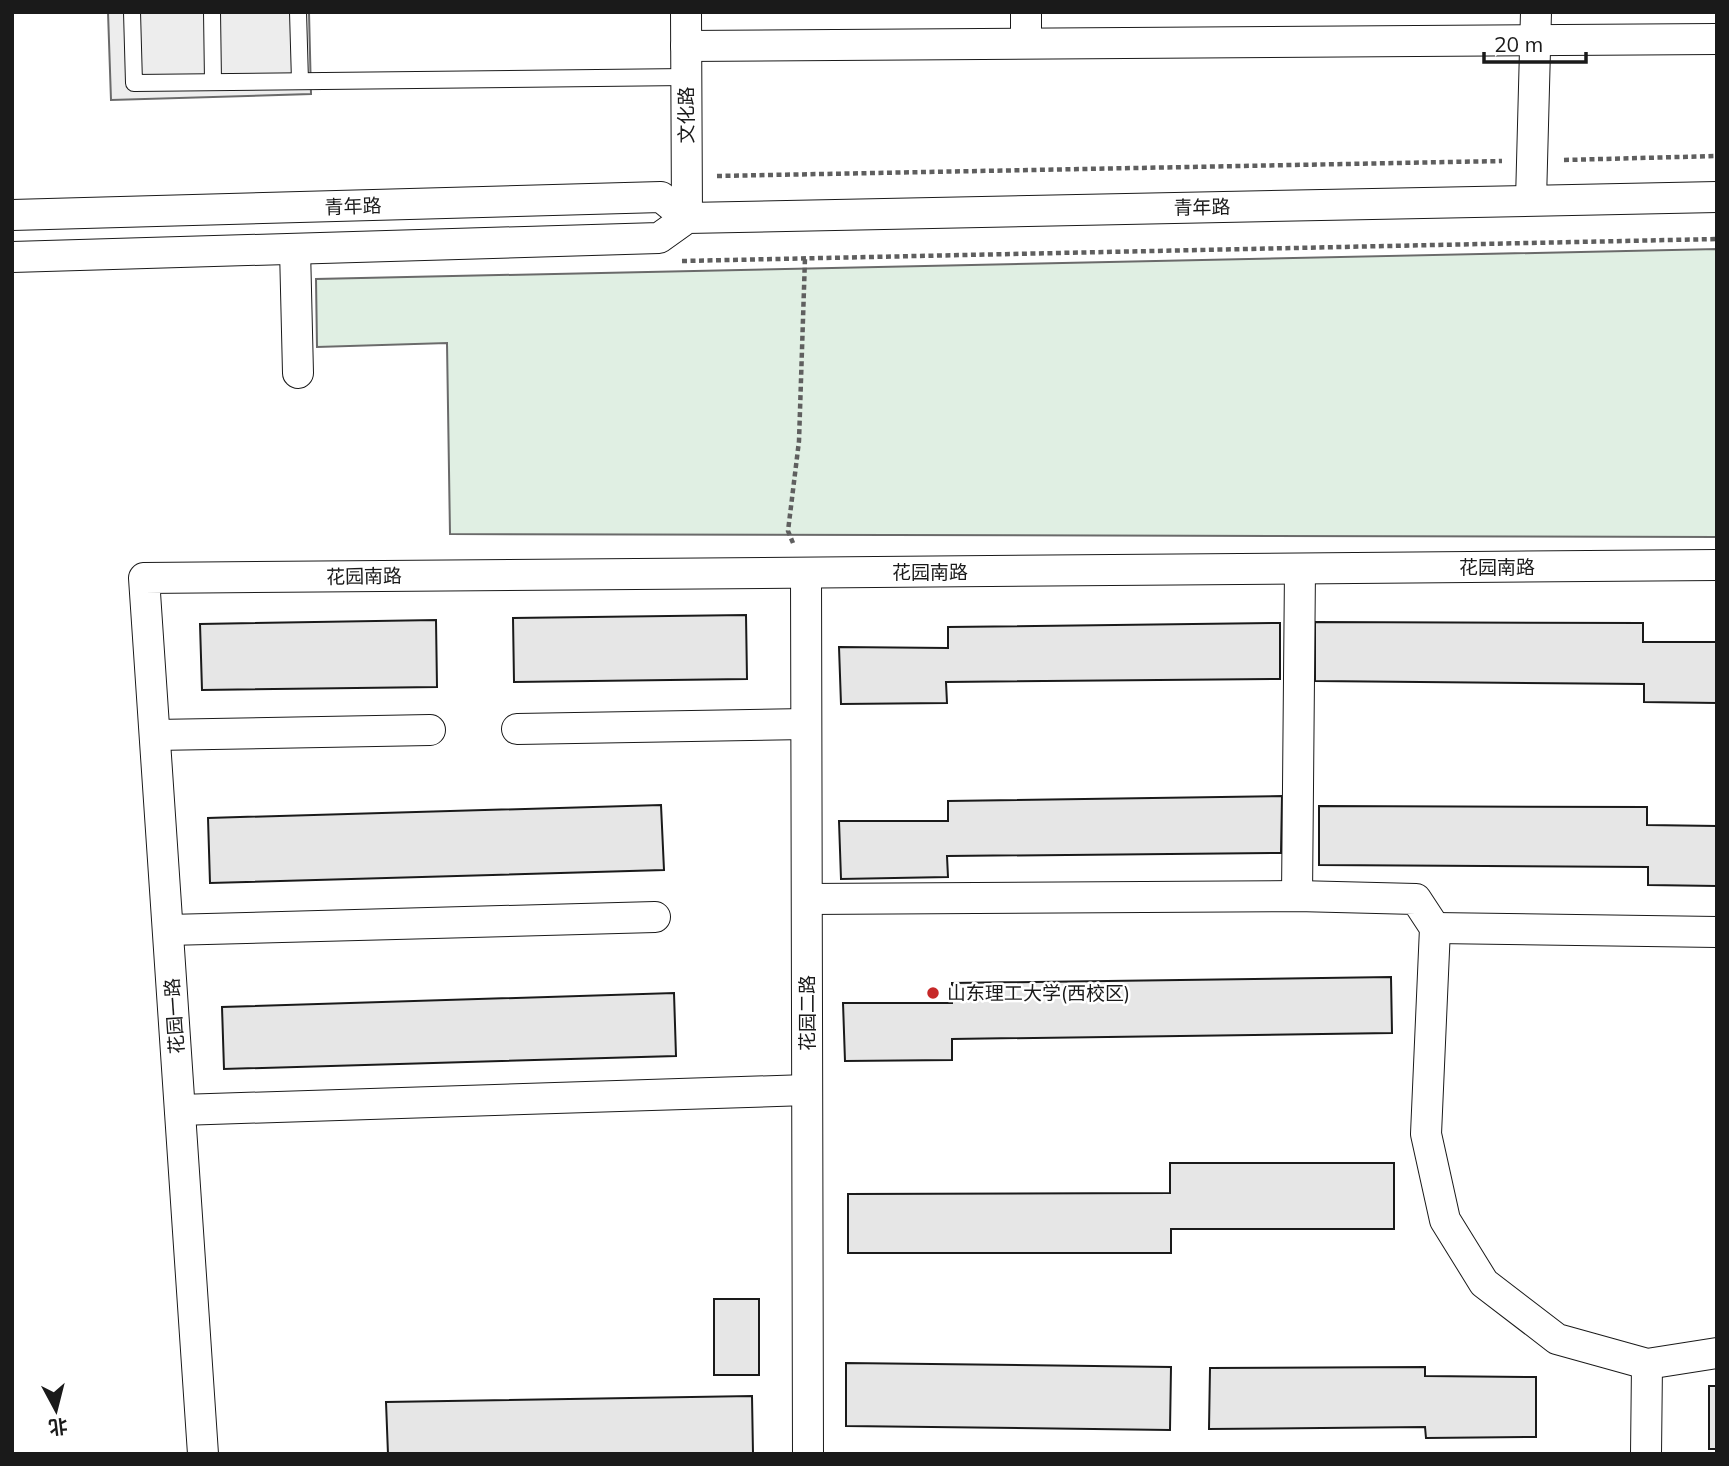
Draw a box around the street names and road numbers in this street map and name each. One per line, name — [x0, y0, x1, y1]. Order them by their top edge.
street label: 文化路 — [674, 86, 698, 144]
street label: 青年路 — [324, 193, 382, 219]
street label: 青年路 — [1173, 195, 1231, 219]
street label: 花园南路 — [1459, 555, 1535, 579]
street label: 花园南路 — [892, 560, 968, 584]
street label: 花园南路 — [326, 563, 402, 589]
street label: 花园二路 — [795, 975, 819, 1051]
street label: 花园一路 — [159, 977, 189, 1055]

